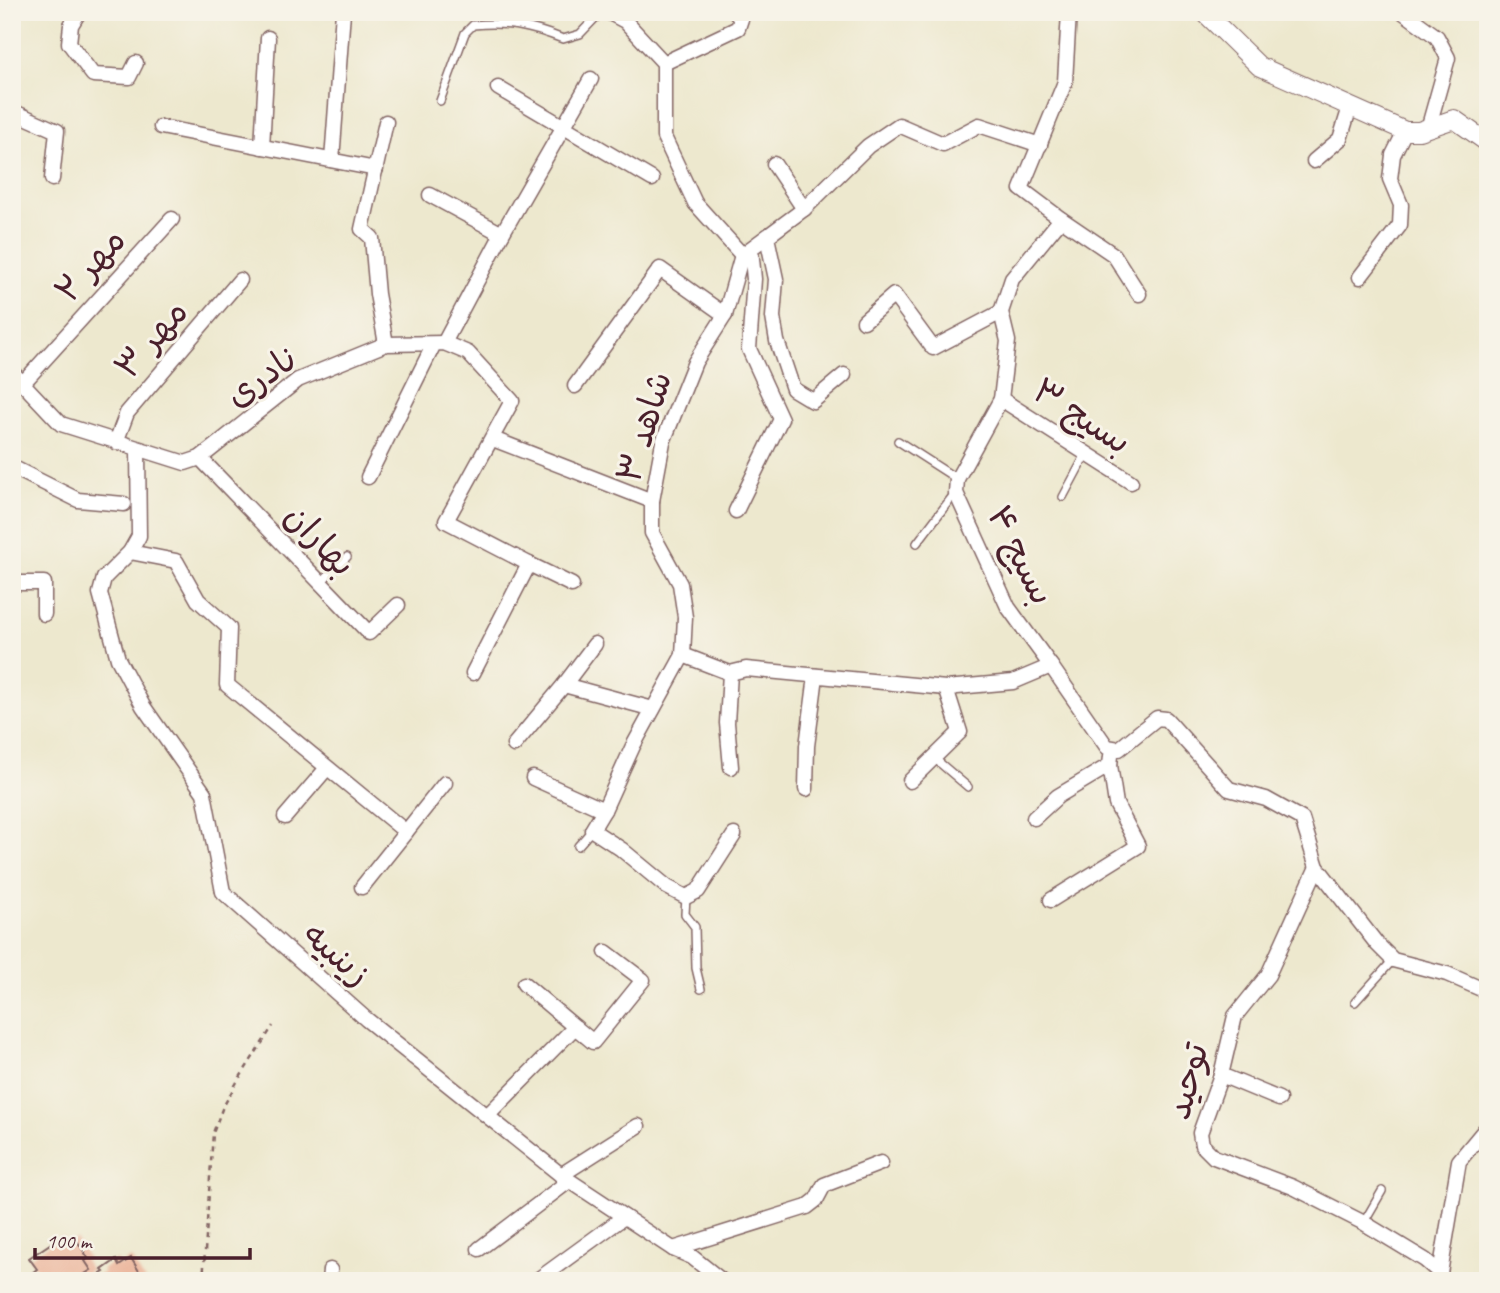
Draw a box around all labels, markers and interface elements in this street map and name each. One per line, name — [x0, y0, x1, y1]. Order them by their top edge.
street label: مهر ۲ — [45, 218, 135, 312]
street label: مهر ۳ — [104, 290, 198, 388]
street label: نادری — [217, 335, 307, 417]
street label: شاهد ۳ — [606, 366, 682, 488]
street label: بسیج ۳ — [1024, 368, 1140, 465]
street label: بهاران — [274, 494, 366, 586]
street label: بسیج ۴ — [976, 498, 1065, 613]
street label: زینبیه — [294, 912, 380, 996]
street label: توحید — [1155, 1037, 1219, 1124]
scale bar — [35, 1216, 250, 1260]
text: 100 m — [46, 1228, 93, 1254]

